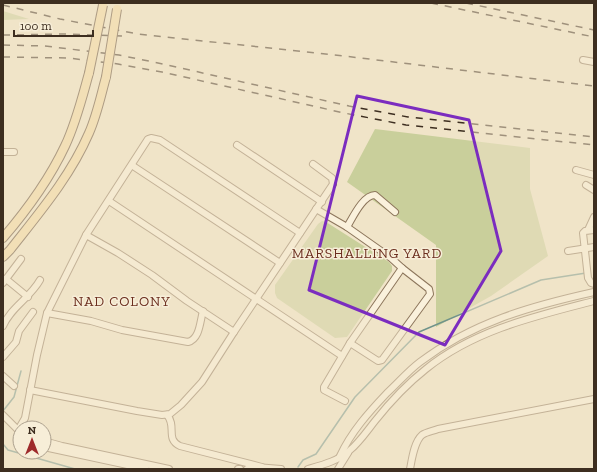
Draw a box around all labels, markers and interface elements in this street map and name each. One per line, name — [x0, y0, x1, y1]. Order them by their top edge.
scale bar — [14, 12, 93, 38]
text: 100 m — [20, 19, 52, 33]
district label: MARSHALLING YARD — [292, 245, 442, 262]
district label: NAD COLONY — [73, 293, 171, 310]
north arrow — [12, 420, 52, 460]
text: N — [28, 424, 37, 437]

